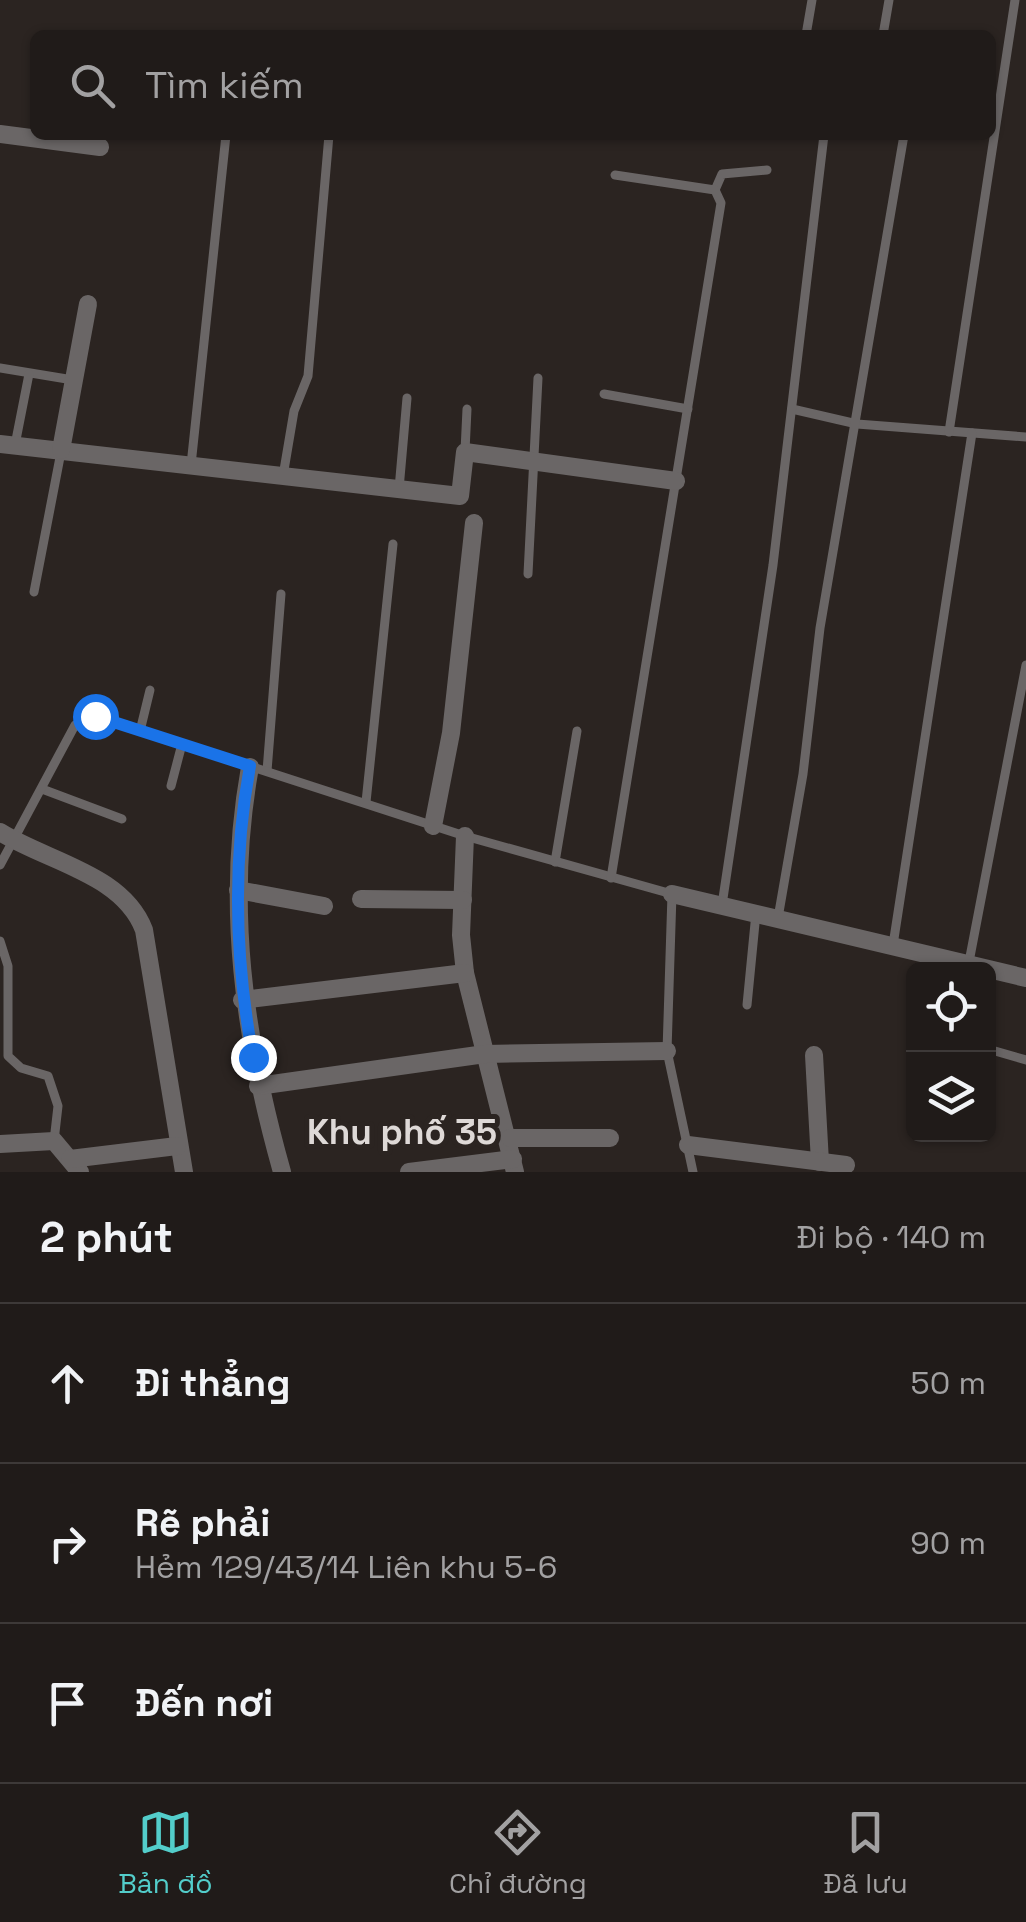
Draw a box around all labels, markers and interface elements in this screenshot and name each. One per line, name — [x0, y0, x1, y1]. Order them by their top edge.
search box — [30, 30, 996, 140]
icon: search — [65, 58, 120, 113]
text: Tìm kiếm — [145, 61, 304, 109]
route start — [73, 694, 119, 740]
map controls — [906, 962, 996, 1142]
button: locate — [906, 962, 996, 1052]
route end — [231, 1035, 277, 1081]
button: layers — [906, 1052, 996, 1142]
district label: Khu phố 35 — [307, 1110, 497, 1154]
text: 2 phút — [40, 1211, 173, 1264]
text: Đi bộ · 140 m — [796, 1217, 986, 1257]
icon: ahead — [40, 1356, 95, 1411]
text: Đi thẳng — [135, 1359, 290, 1407]
text: 50 m — [911, 1363, 986, 1403]
text: Rẽ phải — [135, 1499, 270, 1547]
icon: right — [40, 1516, 95, 1571]
text: 90 m — [910, 1523, 986, 1563]
text: Hẻm 129/43/14 Liên khu 5-6 — [135, 1547, 557, 1587]
icon: arrive — [40, 1676, 95, 1731]
text: Đến nơi — [135, 1679, 273, 1727]
tab: Bản đồ — [118, 1805, 213, 1901]
tab: Chỉ đường — [449, 1805, 587, 1901]
tab: Đã lưu — [823, 1805, 908, 1901]

